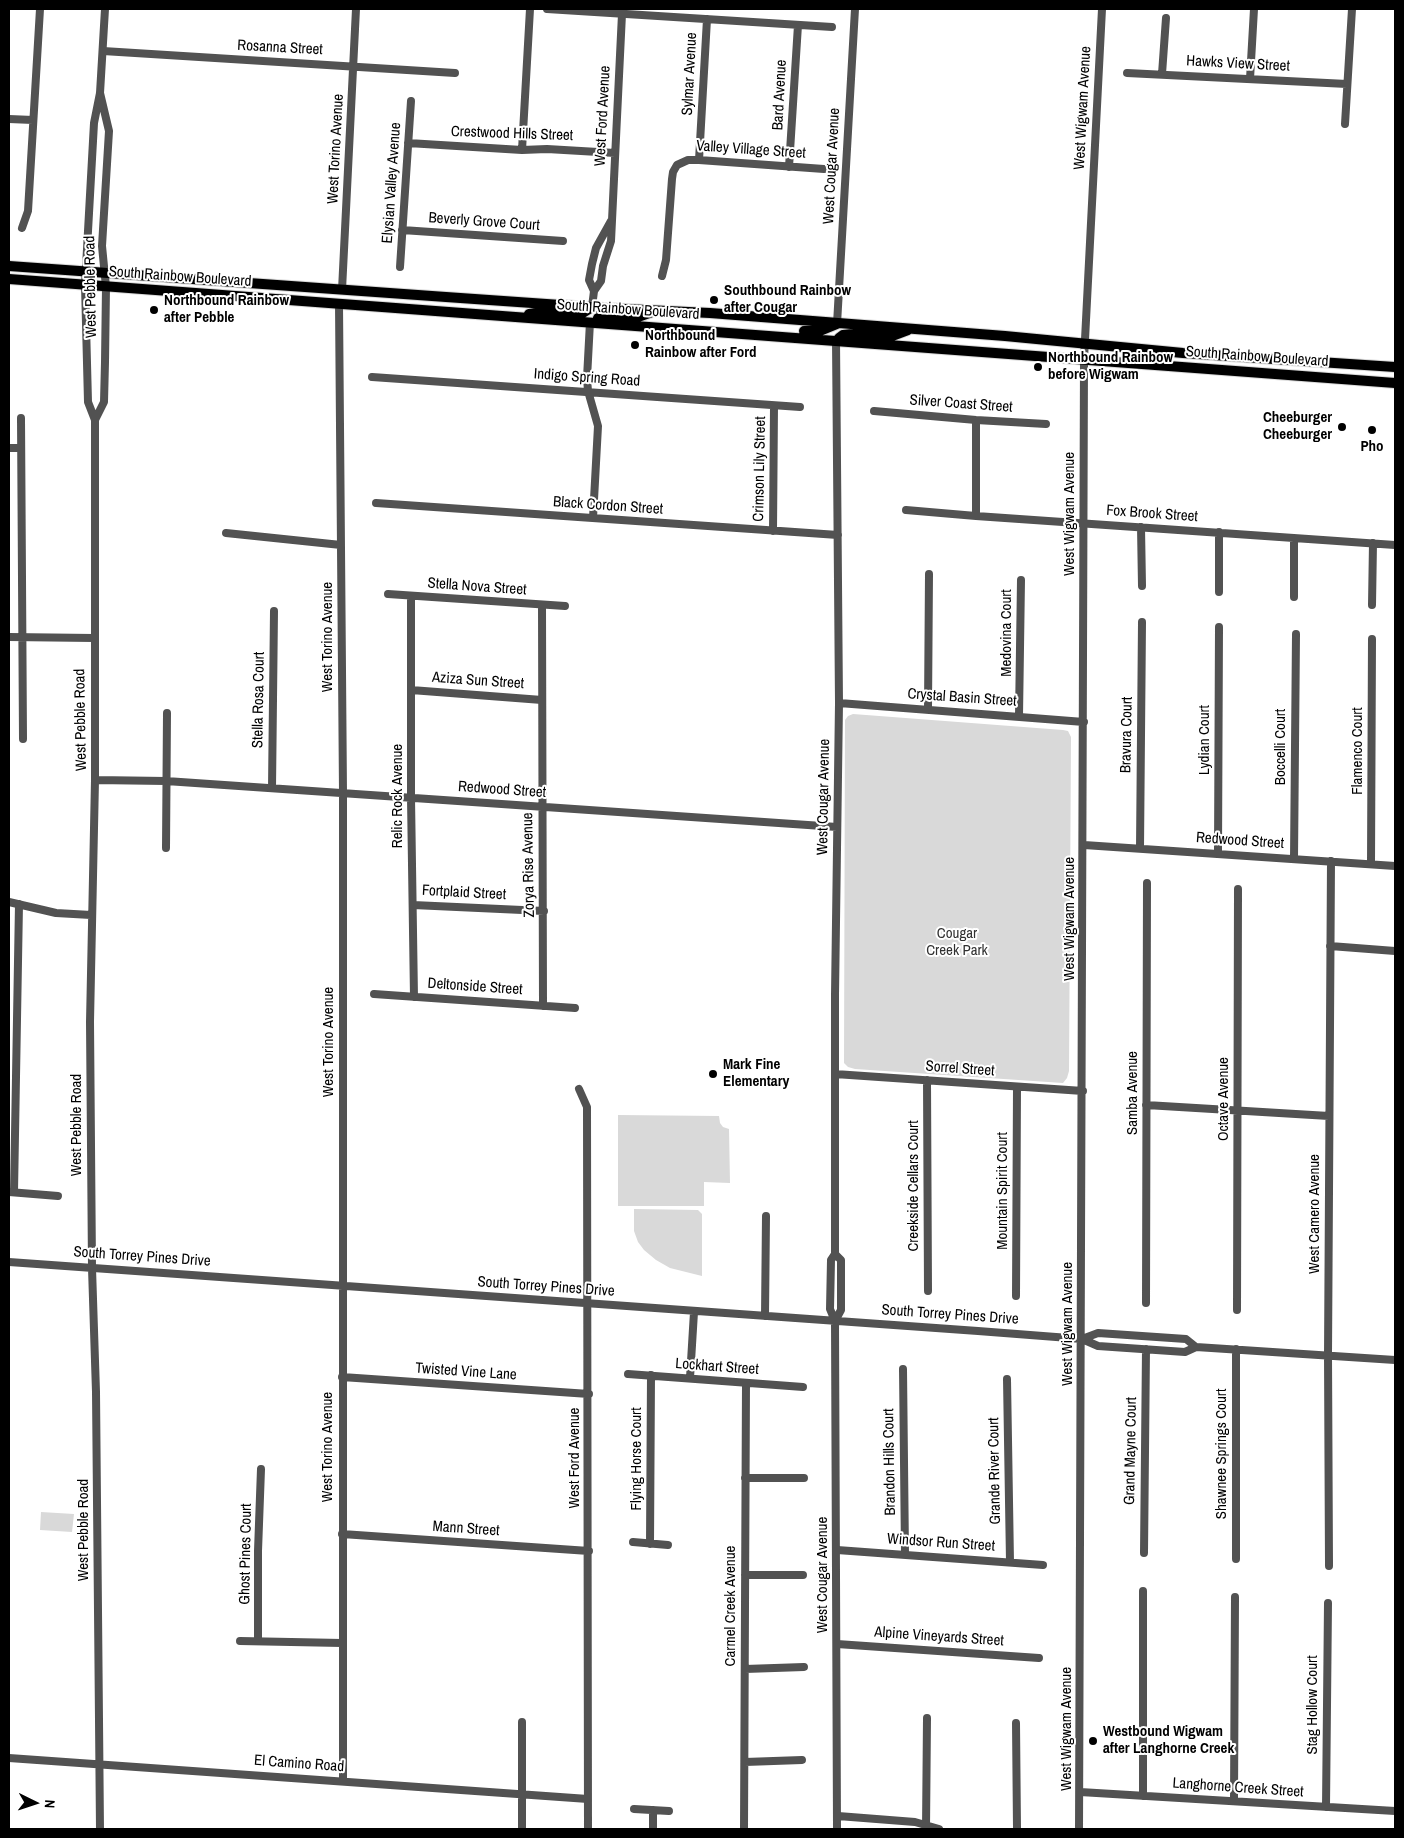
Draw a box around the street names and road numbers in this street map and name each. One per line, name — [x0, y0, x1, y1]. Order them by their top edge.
street label: Sylmar Avenue — [679, 32, 701, 116]
street label: Rosanna Street — [237, 37, 323, 59]
street label: West Wigwam Avenue — [1071, 46, 1095, 170]
street label: Hawks View Street — [1186, 52, 1290, 76]
street label: Bard Avenue — [769, 59, 791, 131]
street label: West Ford Avenue — [591, 65, 615, 167]
street label: West Torino Avenue — [324, 93, 348, 205]
street label: West Cougar Avenue — [820, 107, 844, 225]
street label: Elysian Valley Avenue — [379, 122, 405, 244]
street label: Crestwood Hills Street — [451, 123, 573, 145]
street label: Valley Village Street — [696, 137, 806, 163]
street label: Beverly Grove Court — [428, 209, 540, 235]
street label: West Pebble Road — [81, 236, 101, 338]
street label: South Rainbow Boulevard — [108, 263, 252, 291]
street label: South Rainbow Boulevard — [556, 296, 700, 324]
street label: South Rainbow Boulevard — [1185, 343, 1329, 371]
street label: Indigo Spring Road — [533, 365, 641, 391]
street label: Silver Coast Street — [909, 391, 1013, 417]
street label: Crimson Lily Street — [750, 416, 770, 522]
street label: West Wigwam Avenue — [1061, 452, 1079, 576]
street label: Black Cordon Street — [552, 493, 664, 519]
street label: Fox Brook Street — [1106, 502, 1198, 526]
street label: Stella Nova Street — [427, 575, 527, 599]
street label: West Torino Avenue — [319, 582, 337, 692]
street label: Medovina Court — [998, 589, 1016, 677]
street label: Stella Rosa Court — [249, 652, 269, 748]
street label: West Pebble Road — [71, 669, 91, 771]
street label: Aziza Sun Street — [431, 669, 525, 693]
street label: Crystal Basin Street — [907, 685, 1017, 711]
street label: Bravura Court — [1117, 697, 1137, 773]
street label: Lydian Court — [1196, 705, 1214, 775]
street label: Flamenco Court — [1349, 707, 1367, 795]
street label: Boccelli Court — [1272, 709, 1290, 785]
street label: West Cougar Avenue — [814, 739, 834, 855]
street label: Relic Rock Avenue — [389, 744, 407, 848]
street label: Redwood Street — [457, 778, 547, 802]
street label: Zorya Rise Avenue — [519, 812, 539, 918]
street label: Redwood Street — [1195, 829, 1285, 853]
street label: West Wigwam Avenue — [1061, 857, 1079, 981]
street label: Fortplaid Street — [421, 882, 507, 904]
street label: Deltonside Street — [427, 975, 523, 999]
street label: West Torino Avenue — [320, 987, 338, 1097]
street label: Samba Avenue — [1124, 1051, 1142, 1135]
street label: Octave Avenue — [1215, 1057, 1233, 1141]
street label: Sorrel Street — [925, 1058, 995, 1080]
street label: West Pebble Road — [68, 1074, 86, 1176]
street label: Creekside Cellars Court — [905, 1120, 923, 1252]
street label: Mountain Spirit Court — [994, 1132, 1012, 1250]
street label: West Camero Avenue — [1306, 1154, 1324, 1274]
street label: South Torrey Pines Drive — [73, 1243, 211, 1271]
street label: West Wigwam Avenue — [1059, 1262, 1077, 1386]
street label: South Torrey Pines Drive — [477, 1273, 615, 1301]
street label: South Torrey Pines Drive — [881, 1301, 1019, 1329]
street label: Lockhart Street — [675, 1355, 759, 1379]
street label: Twisted Vine Lane — [415, 1359, 517, 1385]
street label: Shawnee Springs Court — [1213, 1389, 1231, 1519]
street label: West Torino Avenue — [319, 1392, 337, 1502]
street label: Grand Mayne Court — [1121, 1397, 1141, 1505]
street label: Flying Horse Court — [628, 1407, 646, 1511]
street label: West Ford Avenue — [566, 1408, 584, 1508]
street label: Brandon Hills Court — [880, 1408, 900, 1516]
street label: Grande River Court — [985, 1417, 1005, 1525]
street label: West Pebble Road — [75, 1479, 93, 1581]
street label: Ghost Pines Court — [236, 1503, 256, 1605]
street label: West Cougar Avenue — [814, 1517, 832, 1633]
street label: Mann Street — [432, 1518, 500, 1540]
street label: Windsor Run Street — [886, 1530, 996, 1556]
street label: Carmel Creek Avenue — [722, 1546, 740, 1666]
street label: Alpine Vineyards Street — [874, 1623, 1004, 1651]
street label: Stag Hollow Court — [1304, 1655, 1322, 1755]
street label: West Wigwam Avenue — [1058, 1667, 1076, 1791]
street label: El Camino Road — [253, 1752, 345, 1776]
street label: Langhorne Creek Street — [1172, 1774, 1304, 1802]

